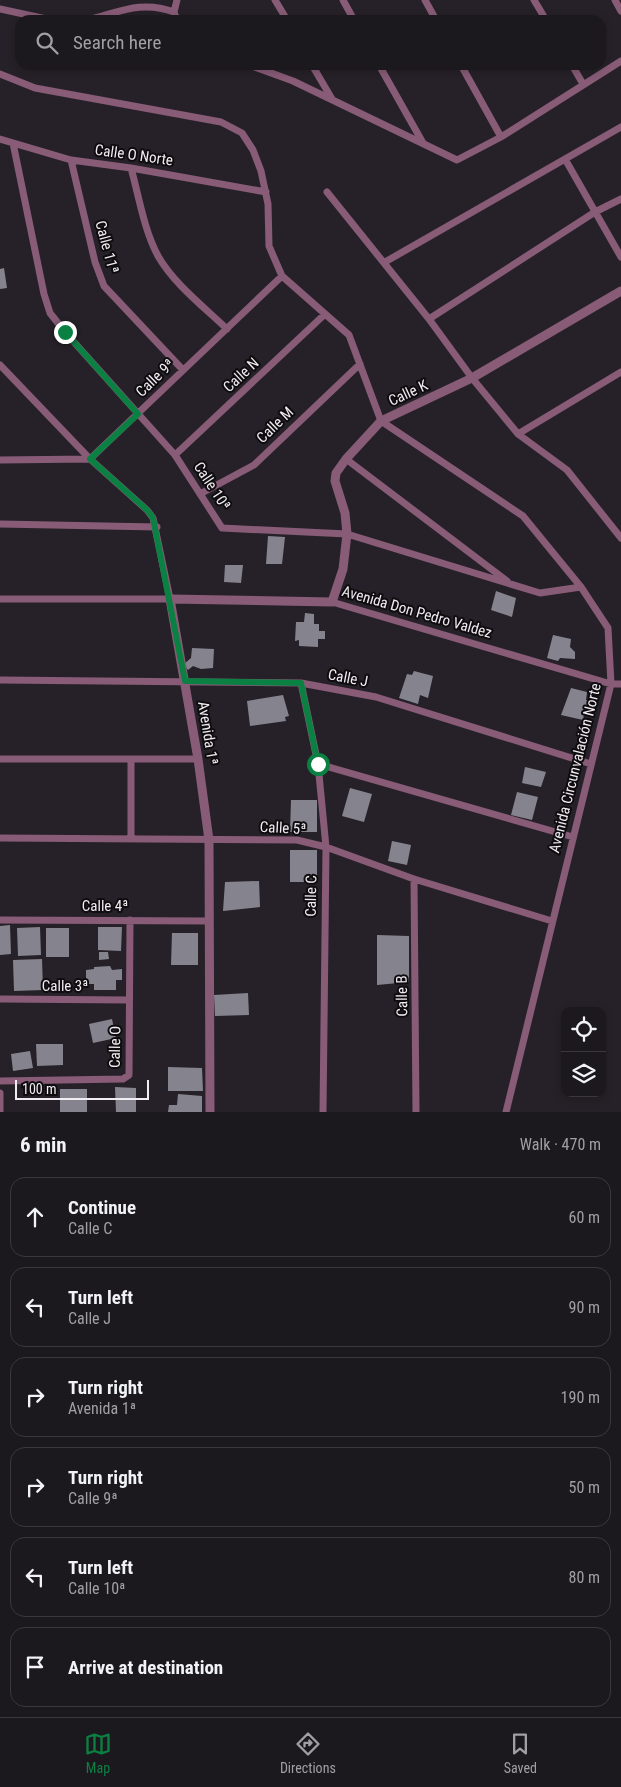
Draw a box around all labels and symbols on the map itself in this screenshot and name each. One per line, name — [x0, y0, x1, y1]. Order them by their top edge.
street label: Calle O Norte — [94, 141, 174, 169]
street label: Calle 11ª — [91, 219, 123, 275]
route end — [54, 321, 77, 344]
street label: Calle N — [219, 354, 263, 396]
street label: Calle 9ª — [132, 355, 178, 401]
street label: Calle K — [386, 376, 431, 410]
street label: Calle M — [253, 403, 297, 447]
street label: Calle 10ª — [190, 459, 234, 514]
street label: Avenida Don Pedro Valdez — [340, 582, 494, 642]
street label: Calle J — [326, 665, 370, 691]
street label: Avenida Circunvalación Norte — [545, 681, 605, 855]
street label: Avenida 1ª — [194, 700, 222, 766]
route start — [307, 753, 330, 776]
street label: Calle 5ª — [259, 818, 307, 838]
street label: Calle C — [302, 875, 320, 917]
street label: Calle 4ª — [82, 897, 128, 915]
street label: Calle B — [393, 975, 411, 1017]
street label: Calle 3ª — [42, 977, 88, 995]
street label: Calle O — [106, 1026, 124, 1068]
scale bar — [15, 1077, 149, 1100]

